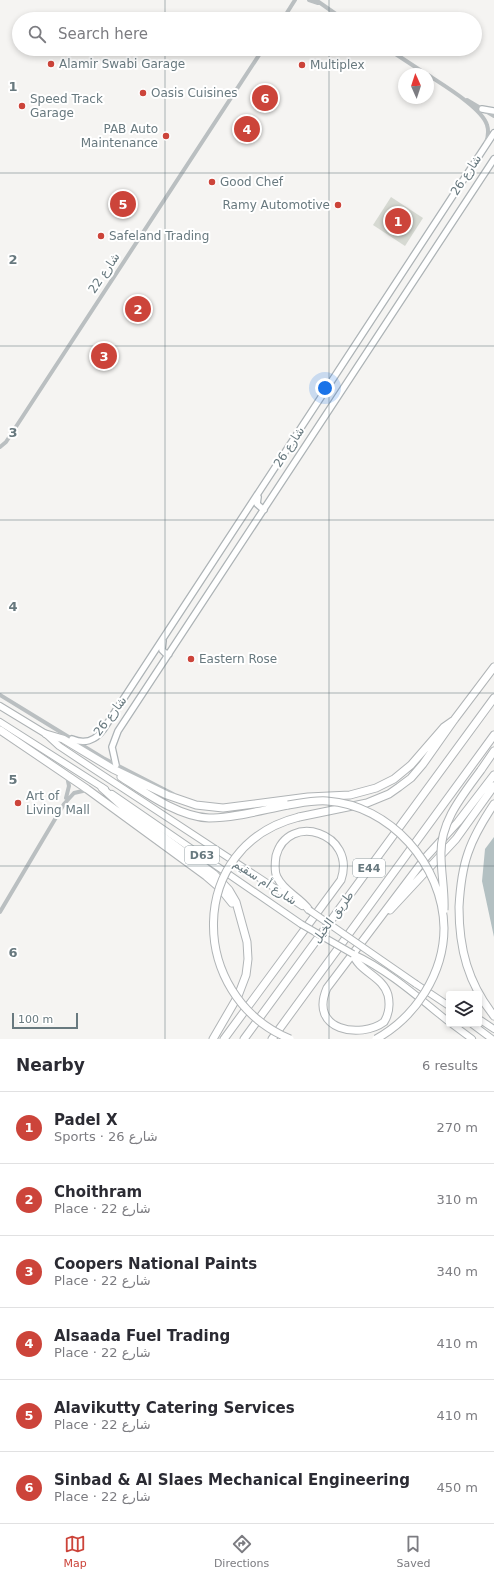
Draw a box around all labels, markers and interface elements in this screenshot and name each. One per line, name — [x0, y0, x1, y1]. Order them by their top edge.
search box — [12, 12, 482, 56]
icon: search — [26, 23, 48, 45]
text: Search here — [58, 25, 148, 43]
place label: Alamir Swabi Garage — [59, 57, 185, 71]
place label: Multiplex — [310, 58, 365, 72]
marker: Alamir Swabi Garage — [46, 59, 56, 69]
marker: Multiplex — [297, 60, 307, 70]
north arrow — [398, 68, 434, 104]
text: 1 — [8, 79, 18, 94]
pin: 6 — [252, 83, 278, 113]
place label: Oasis Cuisines — [151, 86, 238, 100]
marker: Oasis Cuisines — [138, 88, 148, 98]
place label: Speed Track Garage — [30, 92, 103, 120]
marker: Speed Track Garage — [17, 101, 27, 111]
pin: 4 — [234, 114, 260, 144]
place label: PAB Auto Maintenance — [81, 122, 158, 150]
marker: PAB Auto Maintenance — [161, 131, 171, 141]
street label: شارع 26 — [448, 152, 485, 199]
place label: Good Chef — [220, 175, 284, 189]
marker: Good Chef — [207, 177, 217, 187]
pin: 5 — [110, 189, 136, 219]
place label: Ramy Automotive — [223, 198, 330, 212]
marker: Ramy Automotive — [333, 200, 343, 210]
pin: 1 — [385, 206, 411, 236]
place label: Safeland Trading — [109, 229, 209, 243]
marker: Safeland Trading — [96, 231, 106, 241]
street label: شارع 22 — [85, 250, 123, 296]
text: 2 — [8, 252, 18, 267]
pin: 2 — [125, 294, 151, 324]
pin: 3 — [91, 341, 117, 371]
your location — [315, 378, 335, 398]
street label: شارع 26 — [271, 424, 308, 471]
text: 3 — [8, 425, 18, 440]
text: 4 — [8, 599, 18, 614]
place label: Eastern Rose — [199, 652, 277, 666]
marker: Eastern Rose — [186, 654, 196, 664]
street label: شارع 26 — [91, 694, 130, 739]
text: 5 — [8, 772, 18, 787]
place label: Art of Living Mall — [26, 789, 90, 817]
marker: Art of Living Mall — [13, 798, 23, 808]
road number: D63 — [185, 846, 219, 864]
street label: شارع أم سقيم — [230, 855, 300, 909]
road number: E44 — [353, 859, 385, 877]
street label: طريق الخيل — [309, 888, 357, 946]
text: 6 — [8, 945, 18, 960]
map controls — [446, 991, 482, 1027]
button: layers — [446, 991, 482, 1027]
scale bar — [12, 1011, 78, 1030]
text: 100 m — [18, 1013, 53, 1026]
text: Nearby — [16, 1055, 85, 1075]
text: 6 results — [422, 1058, 478, 1073]
text: Padel X — [54, 1111, 118, 1129]
text: 1 — [24, 1120, 34, 1135]
text: 270 m — [436, 1120, 478, 1135]
text: Sports · شارع 26 — [54, 1129, 158, 1144]
text: Choithram — [54, 1183, 142, 1201]
text: 2 — [24, 1192, 34, 1207]
text: 310 m — [436, 1192, 478, 1207]
text: Place · شارع 22 — [54, 1201, 151, 1216]
text: Coopers National Paints — [54, 1255, 257, 1273]
text: 3 — [24, 1264, 34, 1279]
text: 340 m — [436, 1264, 478, 1279]
text: Place · شارع 22 — [54, 1273, 151, 1288]
text: Alsaada Fuel Trading — [54, 1327, 230, 1345]
text: 4 — [24, 1336, 34, 1351]
text: 410 m — [436, 1336, 478, 1351]
text: Place · شارع 22 — [54, 1345, 151, 1360]
text: Alavikutty Catering Services — [54, 1399, 295, 1417]
text: 5 — [24, 1408, 34, 1423]
text: 410 m — [436, 1408, 478, 1423]
text: Place · شارع 22 — [54, 1417, 151, 1432]
text: Sinbad & Al Slaes Mechanical Engineering — [54, 1471, 410, 1489]
text: 6 — [24, 1480, 34, 1495]
text: 450 m — [436, 1480, 478, 1495]
text: Place · شارع 22 — [54, 1489, 151, 1504]
tab: Map — [64, 1533, 87, 1570]
tab: Directions — [214, 1533, 269, 1570]
tab: Saved — [396, 1533, 430, 1570]

